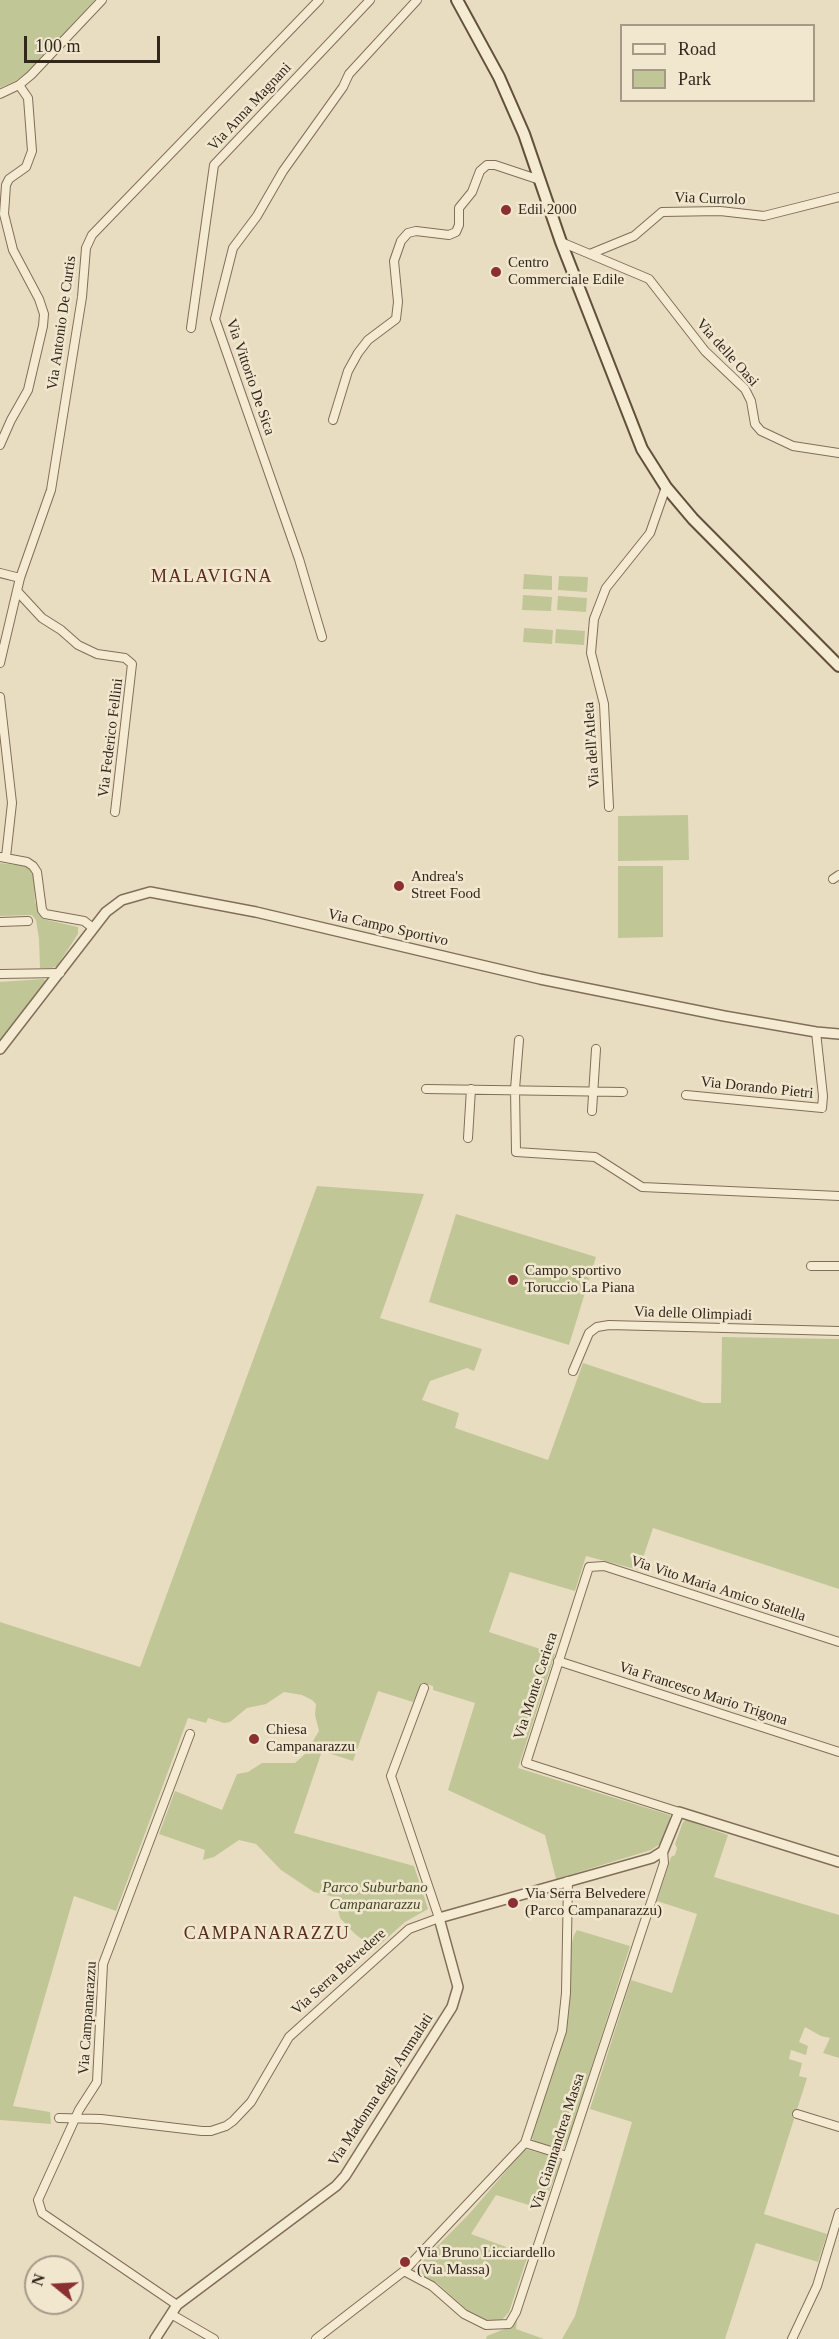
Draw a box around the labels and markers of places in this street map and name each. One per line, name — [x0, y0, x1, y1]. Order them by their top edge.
place label: Edil 2000 — [518, 201, 577, 219]
marker: Edil 2000 — [499, 203, 513, 217]
place label: Centro Commerciale Edile — [508, 254, 624, 289]
marker: Centro Commerciale Edile — [489, 265, 503, 279]
place label: Andrea's Street Food — [411, 868, 481, 903]
marker: Andrea's Street Food — [392, 879, 406, 893]
place label: Campo sportivo Toruccio La Piana — [525, 1262, 635, 1297]
marker: Campo sportivo Toruccio La Piana — [506, 1273, 520, 1287]
place label: Chiesa Campanarazzu — [266, 1721, 355, 1756]
marker: Chiesa Campanarazzu — [247, 1732, 261, 1746]
place label: Via Serra Belvedere (Parco Campanarazzu) — [525, 1885, 662, 1920]
marker: Via Serra Belvedere (Parco Campanarazzu) — [506, 1896, 520, 1910]
place label: Via Bruno Licciardello (Via Massa) — [417, 2244, 555, 2279]
marker: Via Bruno Licciardello (Via Massa) — [398, 2255, 412, 2269]

